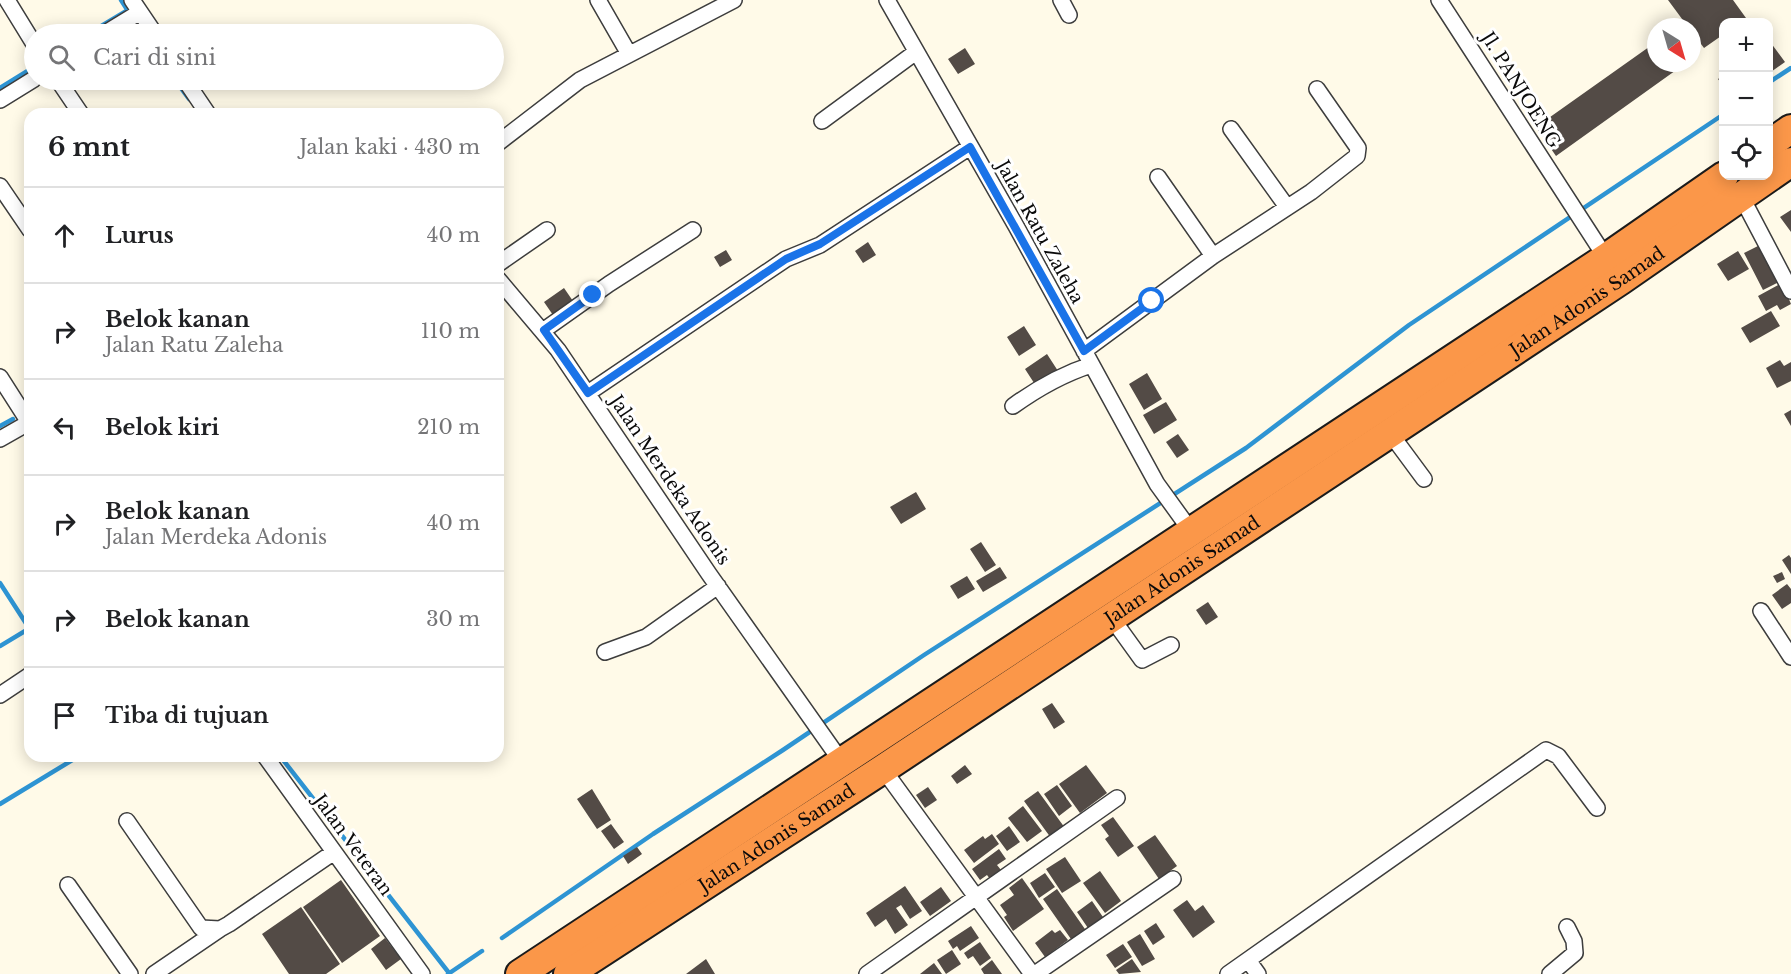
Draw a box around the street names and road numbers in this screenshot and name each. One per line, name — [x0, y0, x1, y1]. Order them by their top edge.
street label: Jl. PANJOENG — [1475, 26, 1566, 152]
street label: Jalan Ratu Zaleha — [991, 155, 1089, 307]
street label: Jalan Adonis Samad — [1504, 242, 1669, 363]
street label: Jalan Merdeka Adonis — [604, 389, 735, 569]
street label: Jalan Adonis Samad — [1099, 511, 1264, 631]
street label: Jalan Adonis Samad — [693, 779, 859, 898]
street label: Jalan Veteran — [308, 788, 397, 900]

